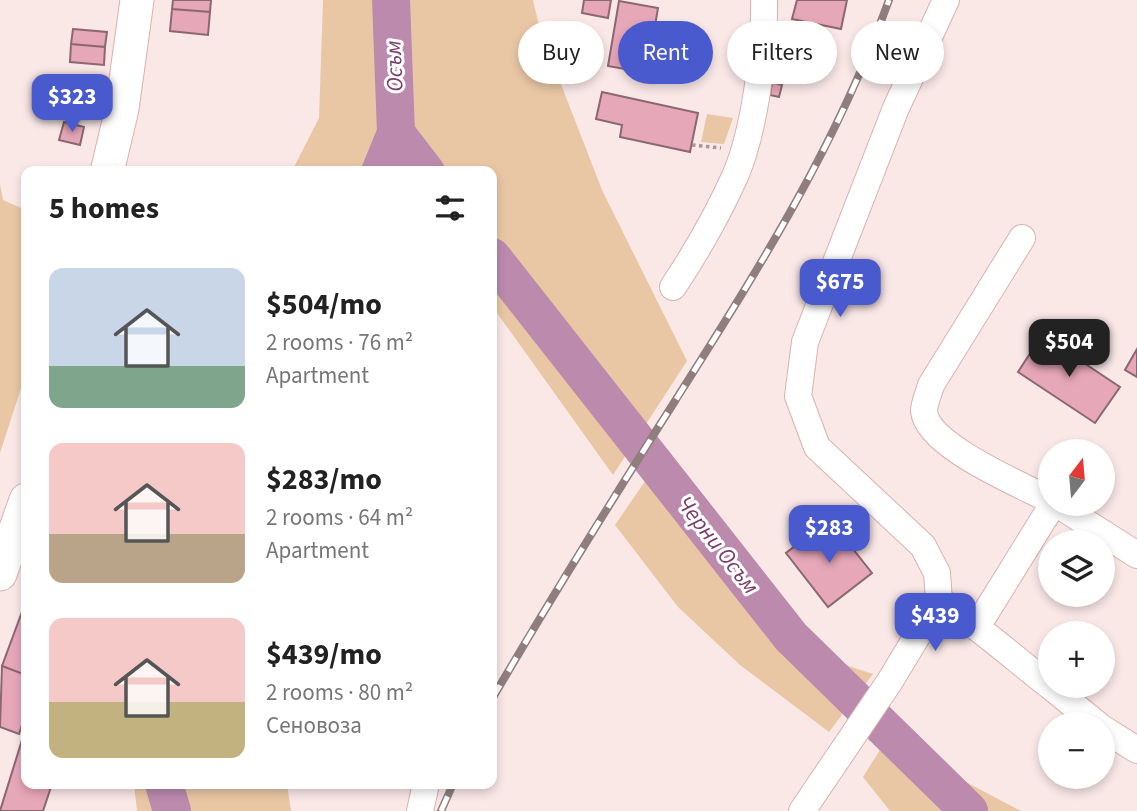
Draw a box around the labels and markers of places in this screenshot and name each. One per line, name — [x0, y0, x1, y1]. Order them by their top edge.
pin: $323 — [31, 74, 113, 134]
pin: $675 — [799, 260, 881, 319]
pin: $504 — [1028, 320, 1110, 379]
pin: $283 — [788, 505, 870, 565]
pin: $439 — [894, 594, 976, 653]

